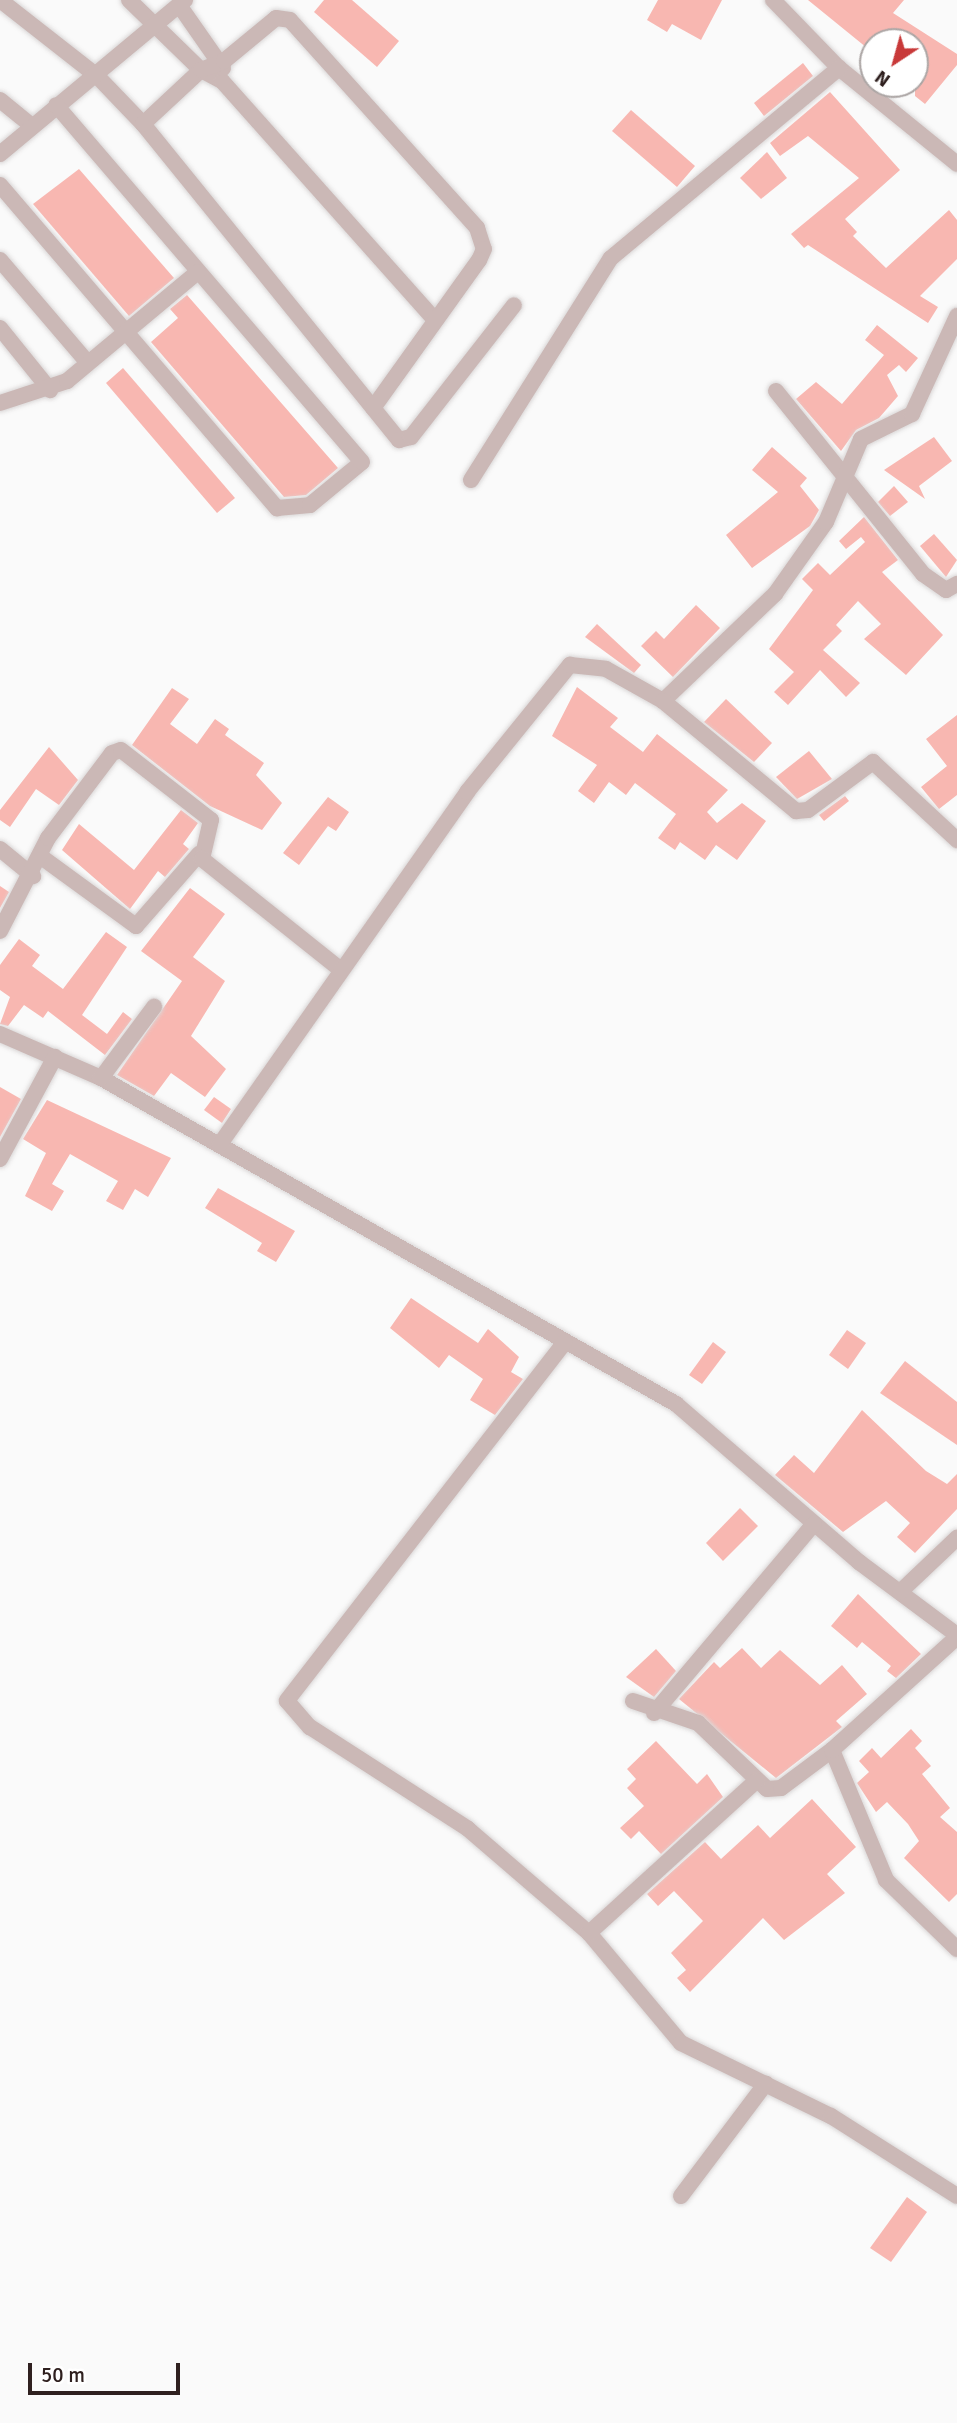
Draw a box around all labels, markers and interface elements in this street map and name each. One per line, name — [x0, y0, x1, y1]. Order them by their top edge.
north arrow — [859, 28, 929, 98]
text: N — [870, 65, 895, 92]
scale bar — [32, 2350, 184, 2394]
text: 50 m — [41, 2362, 85, 2388]

